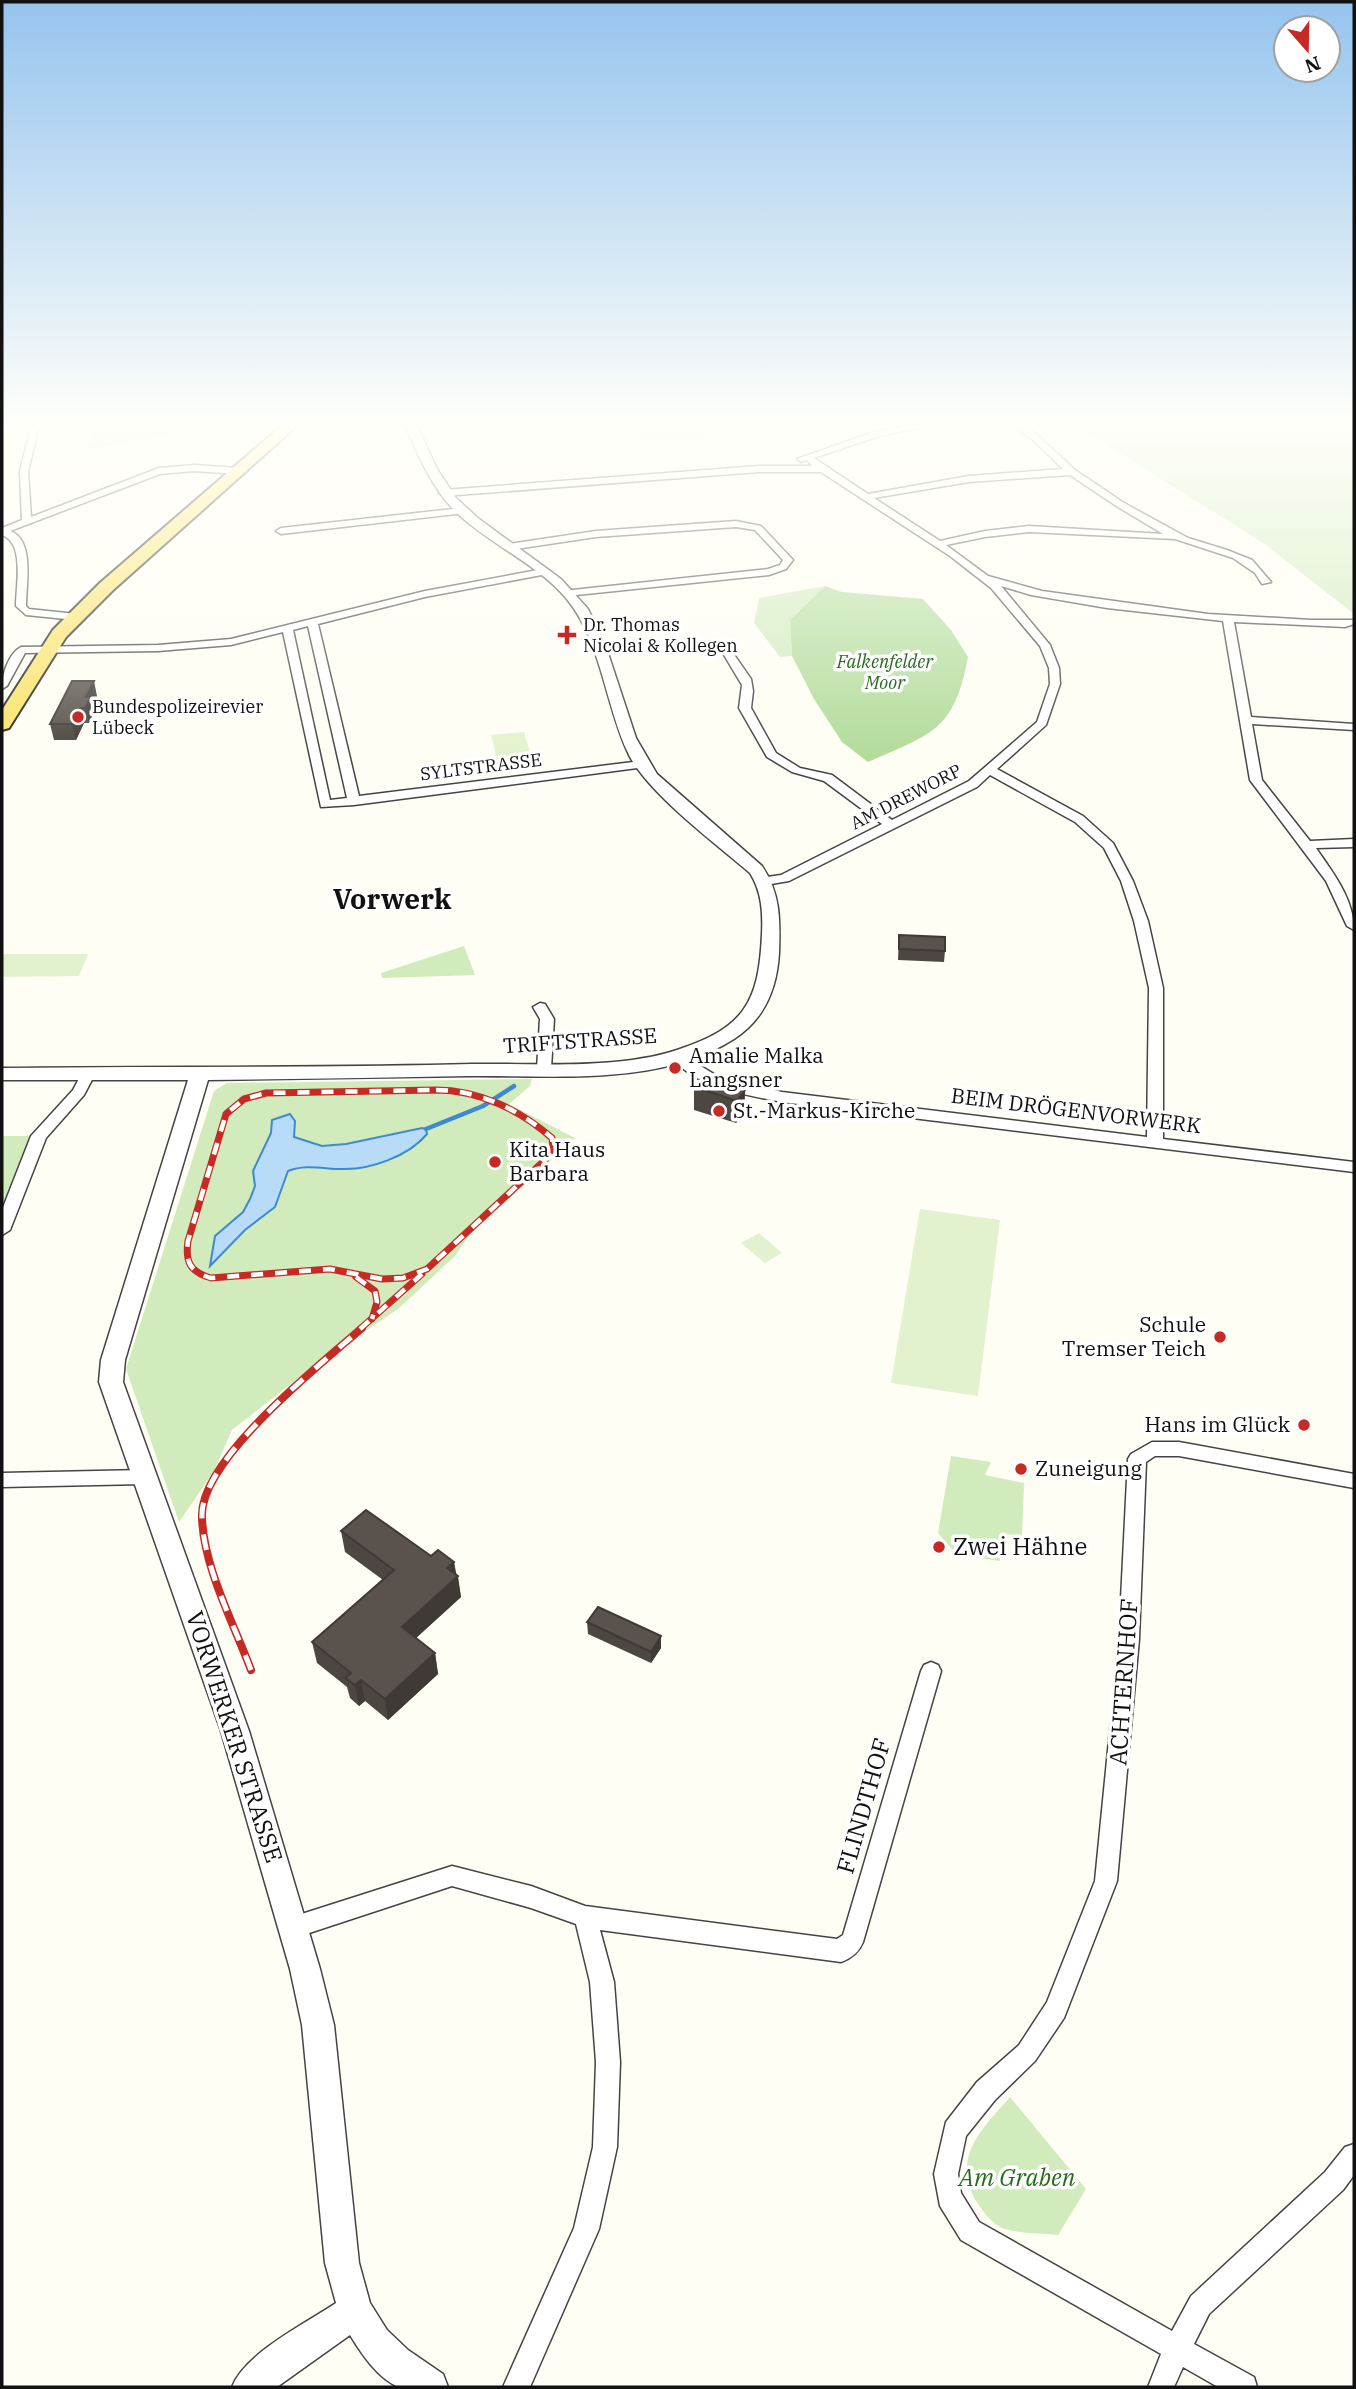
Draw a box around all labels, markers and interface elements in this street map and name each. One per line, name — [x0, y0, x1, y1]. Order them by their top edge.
north arrow — [1272, 14, 1342, 84]
text: N — [1302, 51, 1324, 79]
place label: Dr. Thomas Nicolai & Kollegen — [583, 613, 738, 657]
marker: Dr. Thomas Nicolai & Kollegen — [557, 625, 577, 645]
park label: Falkenfelder Moor — [836, 650, 934, 694]
place label: Bundespolizeirevier Lübeck — [92, 695, 263, 739]
marker: Bundespolizeirevier Lübeck — [70, 709, 86, 725]
street label: SYLTSTRASSE — [419, 748, 543, 785]
street label: AM DREWORP — [846, 759, 965, 834]
district label: Vorwerk — [333, 880, 452, 917]
street label: TRIFTSTRASSE — [502, 1021, 658, 1059]
place label: Amalie Malka Langsner — [689, 1041, 824, 1093]
marker: Amalie Malka Langsner — [667, 1060, 683, 1076]
street label: BEIM DRÖGENVORWERK — [949, 1081, 1203, 1139]
place label: St.-Markus-Kirche — [733, 1096, 915, 1124]
marker: St.-Markus-Kirche — [711, 1103, 727, 1119]
place label: Kita Haus Barbara — [509, 1135, 605, 1187]
marker: Kita Haus Barbara — [487, 1154, 503, 1170]
place label: Schule Tremser Teich — [1062, 1310, 1206, 1362]
marker: Schule Tremser Teich — [1212, 1329, 1228, 1345]
place label: Hans im Glück — [1144, 1410, 1291, 1438]
marker: Hans im Glück — [1296, 1417, 1312, 1433]
place label: Zuneigung — [1035, 1454, 1142, 1482]
marker: Zuneigung — [1013, 1461, 1029, 1477]
place label: Zwei Hähne — [953, 1530, 1087, 1562]
marker: Zwei Hähne — [931, 1539, 947, 1555]
street label: ACHTERNHOF — [1101, 1597, 1145, 1766]
street label: VORWERKER STRASSE — [179, 1607, 291, 1867]
street label: FLINDTHOF — [828, 1734, 898, 1877]
park label: Am Graben — [957, 2161, 1076, 2193]

